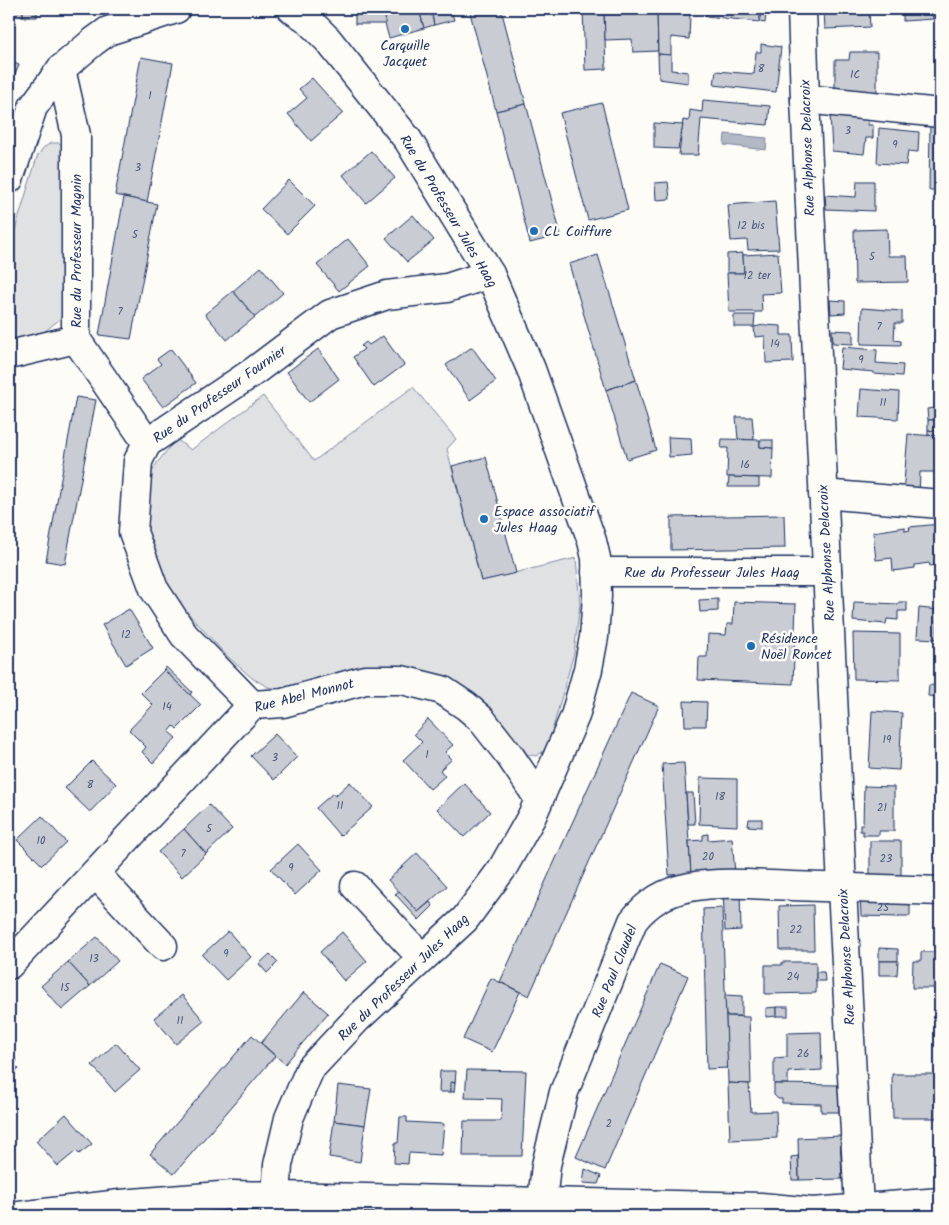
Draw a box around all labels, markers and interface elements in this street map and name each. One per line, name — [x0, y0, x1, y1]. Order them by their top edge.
marker: Carquille Jacquet — [399, 23, 411, 35]
place label: Carquille Jacquet — [380, 35, 430, 73]
house number: 8 — [758, 60, 765, 78]
house number: 1C — [850, 66, 860, 84]
street label: Rue Alphonse Delacroix — [795, 78, 821, 217]
house number: 1 — [148, 87, 152, 105]
house number: 3 — [845, 122, 851, 140]
street label: Rue du Professeur Jules Haag — [394, 131, 503, 292]
house number: 9 — [892, 136, 898, 154]
house number: 3 — [135, 159, 141, 177]
street label: Rue du Professeur Magnin — [66, 174, 88, 328]
house number: 12 bis — [737, 217, 765, 235]
place label: CL Coiffure — [544, 221, 613, 243]
marker: CL Coiffure — [528, 225, 540, 237]
house number: 5 — [132, 226, 139, 244]
house number: 5 — [869, 248, 876, 266]
house number: 12 ter — [743, 267, 772, 285]
house number: 7 — [117, 303, 123, 321]
house number: 7 — [876, 318, 882, 336]
house number: 14 — [770, 335, 780, 353]
street label: Rue du Professeur Fournier — [148, 340, 292, 449]
house number: 9 — [858, 351, 864, 369]
house number: 11 — [880, 394, 886, 412]
house number: 16 — [740, 456, 750, 474]
street label: Rue Alphonse Delacroix — [812, 483, 842, 622]
place label: Espace associatif Jules Haag — [494, 501, 596, 539]
marker: Espace associatif Jules Haag — [478, 513, 490, 525]
street label: Rue du Professeur Jules Haag — [624, 562, 800, 584]
house number: 12 — [121, 626, 131, 644]
place label: Résidence Noël Roncet — [761, 628, 833, 666]
marker: Résidence Noël Roncet — [745, 640, 757, 652]
street label: Rue Abel Monnot — [252, 673, 357, 719]
house number: 14 — [162, 698, 172, 716]
house number: 19 — [883, 731, 892, 749]
house number: 1 — [425, 746, 429, 764]
house number: 3 — [272, 749, 278, 767]
house number: 8 — [87, 776, 94, 794]
house number: 18 — [715, 788, 725, 806]
house number: 11 — [337, 797, 343, 815]
house number: 21 — [877, 799, 887, 817]
house number: 5 — [206, 820, 213, 838]
house number: 10 — [37, 832, 46, 850]
house number: 7 — [180, 845, 186, 863]
house number: 20 — [702, 848, 714, 866]
house number: 23 — [880, 850, 892, 868]
house number: 9 — [288, 859, 294, 877]
street label: Rue Alphonse Delacroix — [832, 887, 862, 1026]
house number: 25 — [877, 899, 890, 917]
street label: Rue du Professeur Jules Haag — [333, 909, 474, 1047]
street label: Rue Paul Claudel — [586, 921, 644, 1021]
house number: 22 — [790, 921, 802, 939]
house number: 9 — [223, 945, 229, 963]
house number: 13 — [89, 950, 99, 968]
house number: 24 — [787, 968, 799, 986]
house number: 15 — [60, 979, 71, 997]
house number: 11 — [177, 1012, 183, 1030]
house number: 26 — [797, 1045, 809, 1063]
house number: 2 — [606, 1115, 612, 1133]

